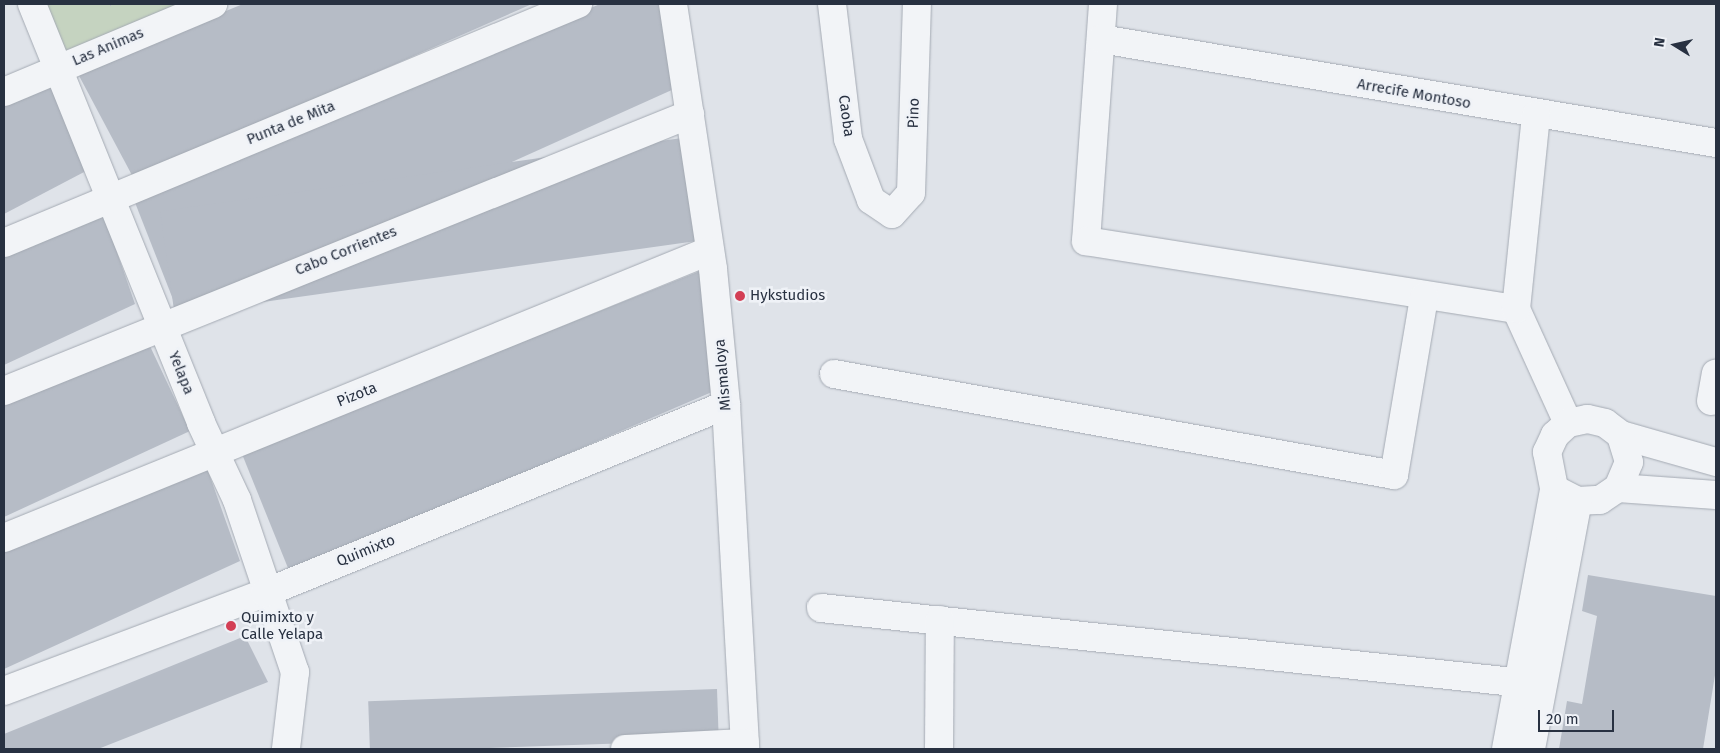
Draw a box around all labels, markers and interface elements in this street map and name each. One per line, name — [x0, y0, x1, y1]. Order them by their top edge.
north arrow — [1650, 20, 1700, 70]
street label: Las Animas — [70, 24, 146, 70]
text: N — [1651, 36, 1669, 48]
street label: Arrecife Montoso — [1356, 75, 1472, 113]
street label: Caoba — [834, 94, 858, 138]
street label: Punta de Mita — [244, 97, 338, 149]
street label: Pino — [904, 97, 924, 129]
street label: Cabo Corrientes — [293, 222, 399, 280]
place label: Hykstudios — [750, 287, 825, 305]
marker: Hykstudios — [734, 290, 746, 302]
street label: Mismaloya — [711, 338, 735, 412]
street label: Yelapa — [164, 349, 198, 397]
street label: Pizota — [334, 379, 380, 411]
street label: Quimixto — [334, 531, 398, 571]
place label: Quimixto y Calle Yelapa — [241, 608, 323, 643]
marker: Quimixto y Calle Yelapa — [225, 620, 237, 632]
scale bar — [1540, 700, 1616, 732]
text: 20 m — [1546, 710, 1579, 728]

